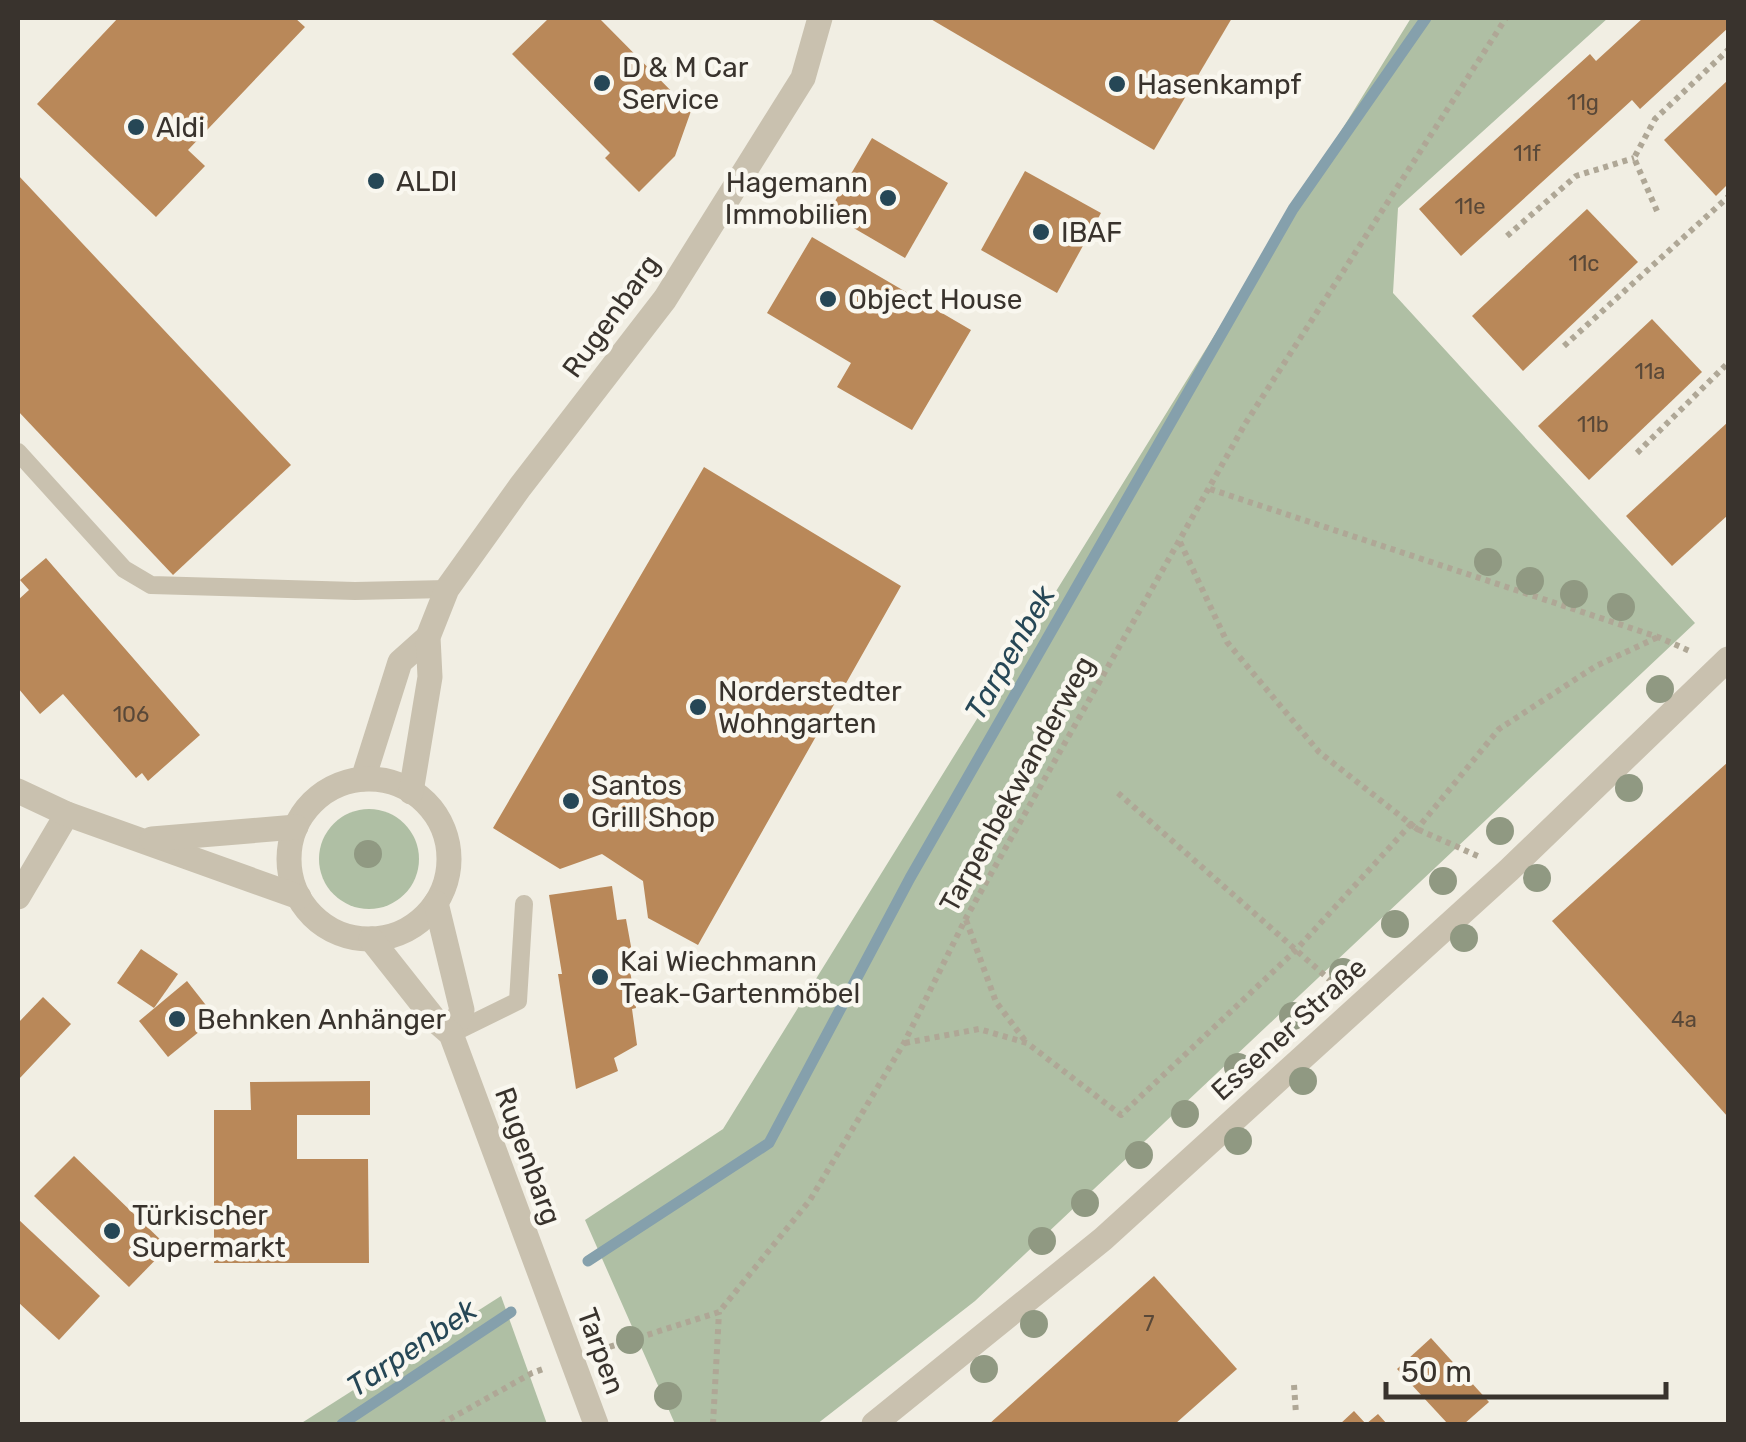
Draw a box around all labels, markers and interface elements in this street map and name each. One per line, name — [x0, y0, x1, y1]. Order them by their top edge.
place label: D & M Car Service — [622, 51, 749, 116]
place label: Hasenkampf — [1137, 68, 1301, 101]
marker: D & M Car Service — [591, 72, 613, 94]
marker: Hasenkampf — [1106, 73, 1128, 95]
house number: 11g — [1567, 89, 1599, 116]
place label: Aldi — [156, 111, 205, 144]
marker: Aldi — [125, 116, 147, 138]
house number: 11f — [1513, 140, 1541, 167]
place label: ALDI — [396, 165, 457, 198]
place label: Hagemann Immobilien — [725, 166, 868, 231]
marker: ALDI — [365, 170, 387, 192]
marker: Hagemann Immobilien — [877, 187, 899, 209]
house number: 11e — [1454, 193, 1486, 220]
place label: IBAF — [1061, 216, 1122, 249]
marker: IBAF — [1030, 221, 1052, 243]
street label: Rugenbarg — [555, 248, 667, 384]
house number: 11c — [1569, 250, 1599, 277]
place label: Object House — [848, 283, 1023, 316]
marker: Object House — [817, 288, 839, 310]
house number: 11a — [1635, 358, 1665, 385]
house number: 11b — [1577, 411, 1609, 438]
water label: Tarpenbek — [957, 579, 1063, 727]
street label: Tarpenbekwanderweg — [933, 650, 1101, 918]
place label: Norderstedter Wohngarten — [718, 675, 902, 740]
marker: Norderstedter Wohngarten — [687, 696, 709, 718]
house number: 106 — [113, 701, 149, 728]
place label: Santos Grill Shop — [591, 769, 715, 834]
marker: Santos Grill Shop — [560, 790, 582, 812]
place label: Kai Wiechmann Teak-Gartenmöbel — [620, 945, 860, 1010]
street label: Essener Straße — [1205, 951, 1373, 1107]
marker: Kai Wiechmann Teak-Gartenmöbel — [589, 966, 611, 988]
place label: Behnken Anhänger — [197, 1003, 447, 1036]
house number: 4a — [1671, 1006, 1697, 1033]
marker: Behnken Anhänger — [166, 1008, 188, 1030]
street label: Rugenbarg — [488, 1083, 568, 1229]
place label: Türkischer Supermarkt — [132, 1199, 286, 1264]
marker: Türkischer Supermarkt — [101, 1220, 123, 1242]
water label: Tarpenbek — [340, 1291, 484, 1405]
street label: Tarpen — [570, 1304, 632, 1398]
house number: 7 — [1143, 1310, 1155, 1337]
scale bar — [1386, 1337, 1666, 1399]
text: 50 m — [1401, 1354, 1472, 1390]

